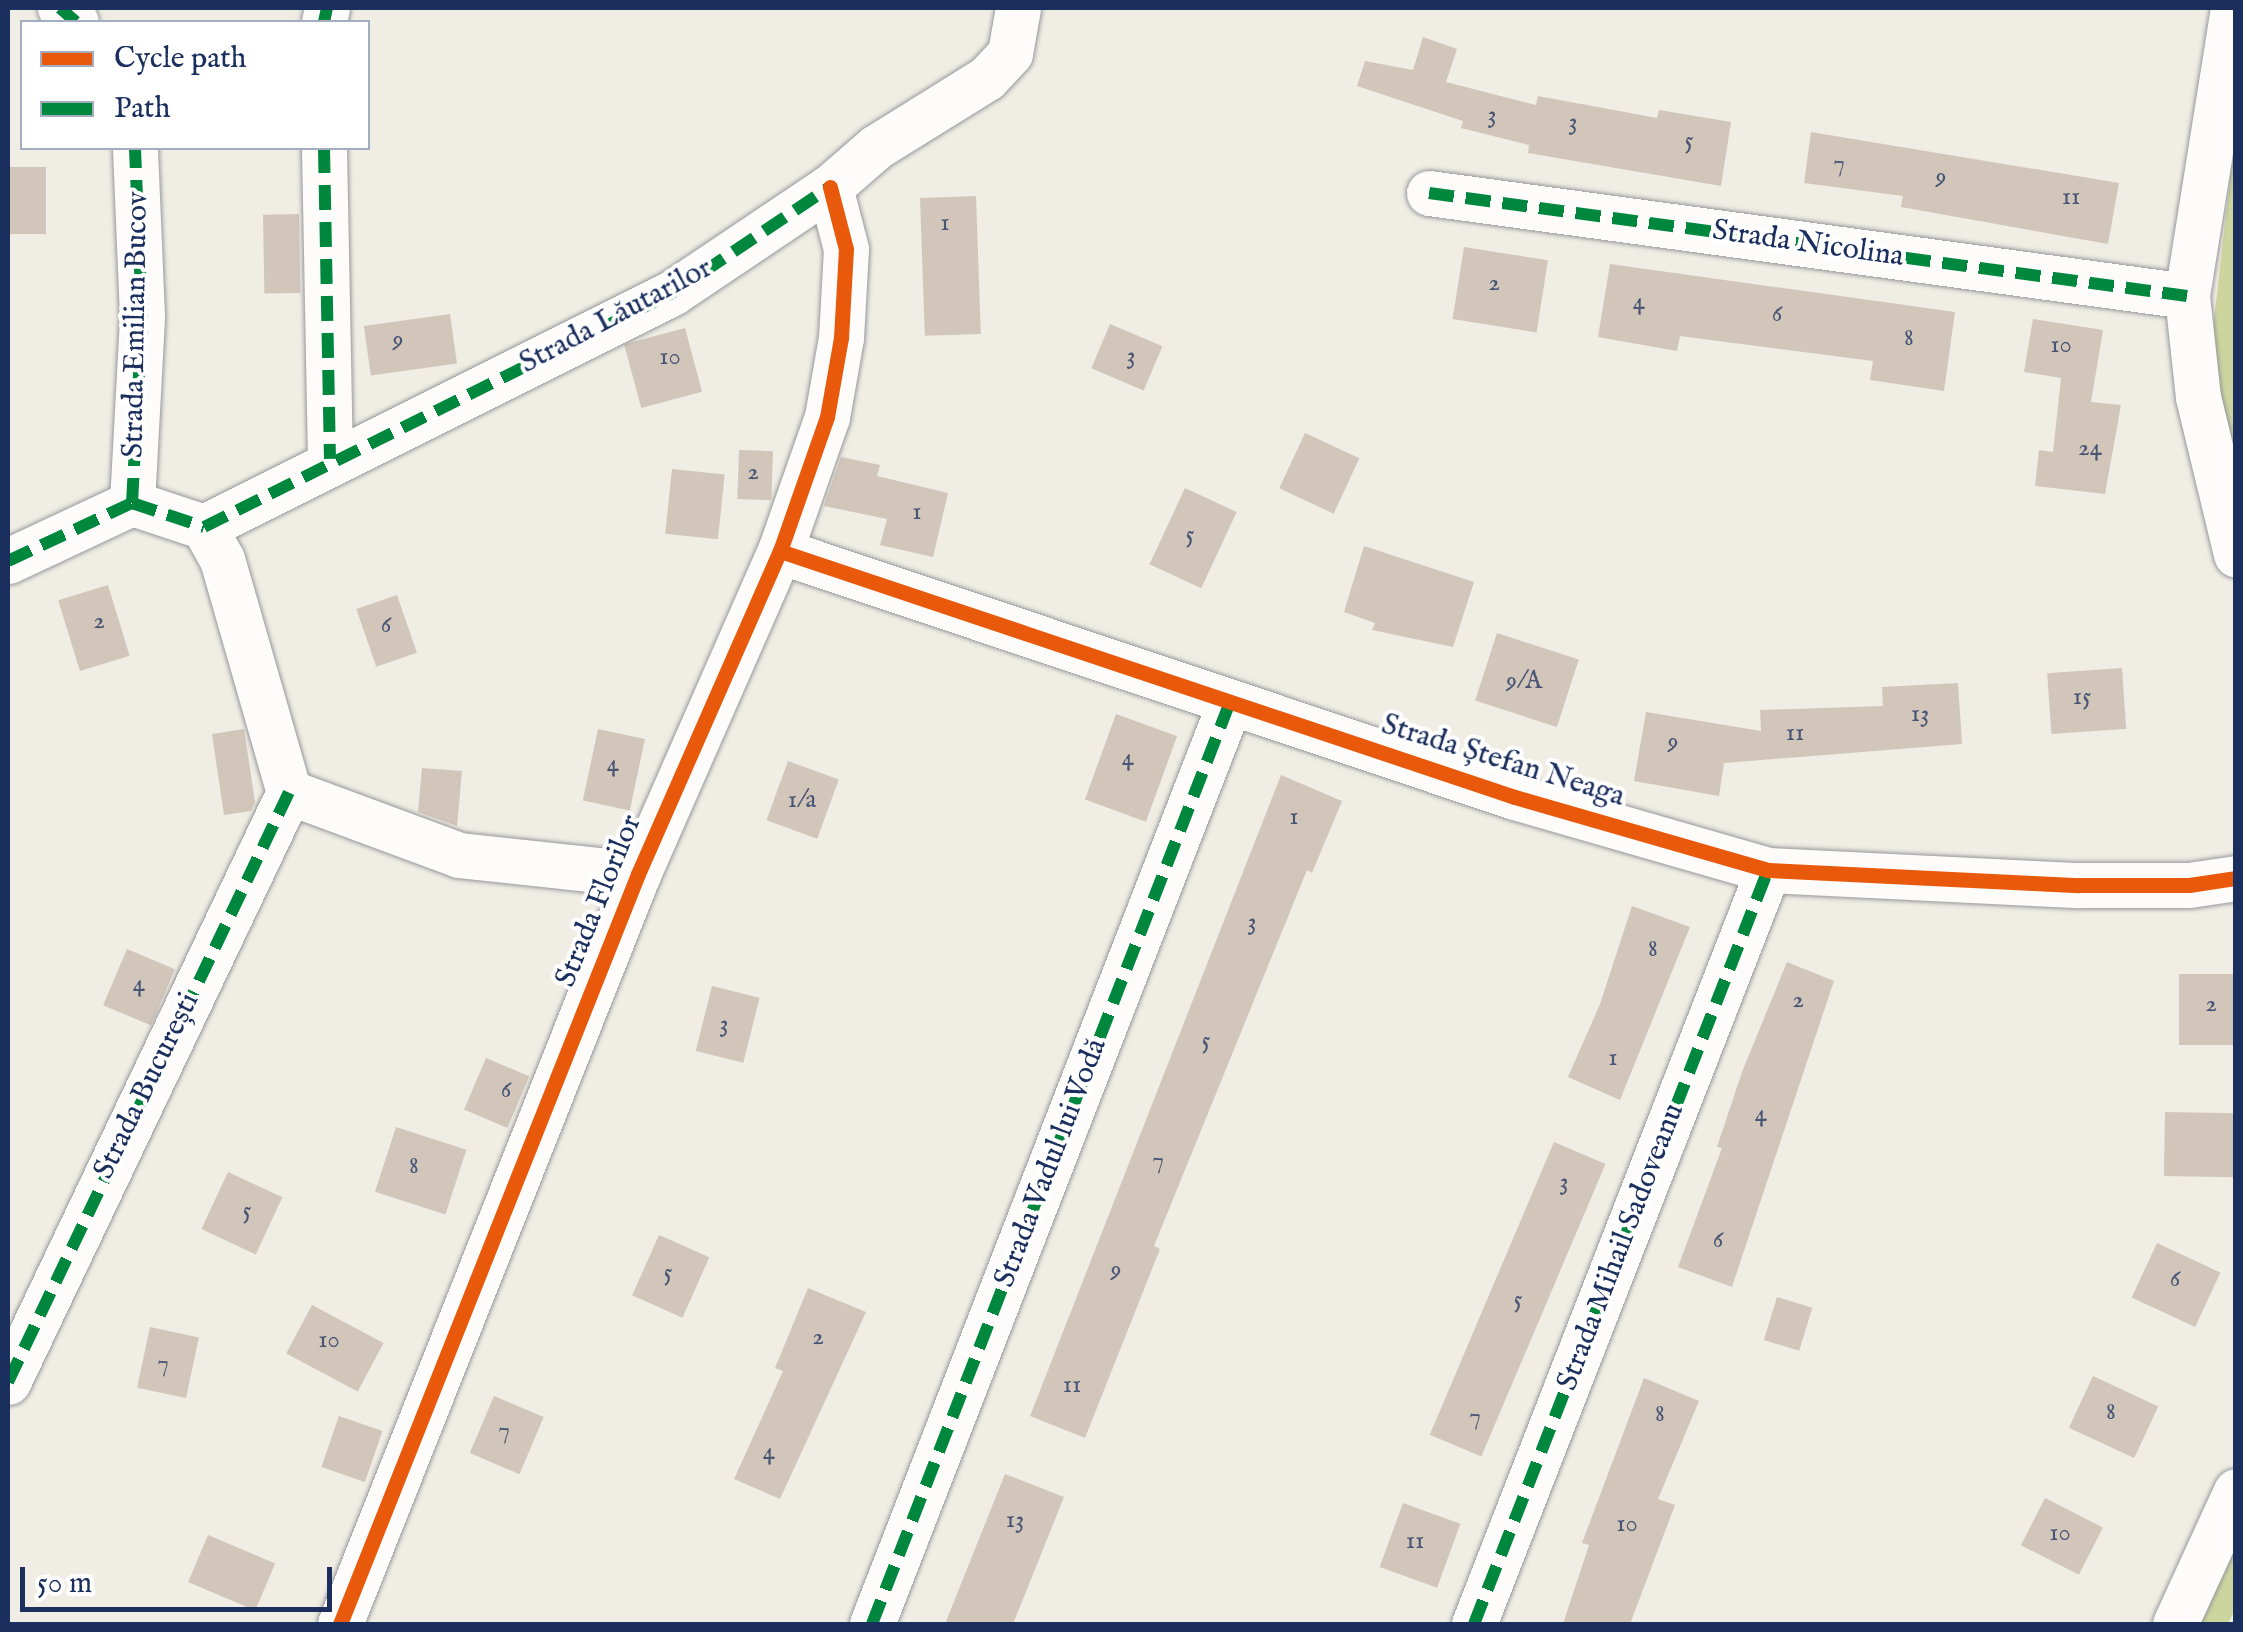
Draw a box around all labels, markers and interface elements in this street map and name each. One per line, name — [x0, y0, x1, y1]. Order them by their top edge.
legend — [20, 20, 370, 150]
text: Cycle path — [114, 40, 247, 78]
text: Path — [114, 90, 170, 128]
house number: 3 — [1487, 100, 1497, 130]
house number: 3 — [1568, 107, 1578, 137]
house number: 5 — [1684, 126, 1694, 156]
house number: 7 — [1833, 149, 1845, 179]
house number: 9 — [1936, 162, 1946, 192]
house number: 11 — [2062, 182, 2080, 212]
street label: Strada Emilian Bucov — [116, 192, 156, 458]
house number: 1 — [940, 208, 950, 238]
street label: Strada Nicolina — [1710, 213, 1906, 275]
street label: Strada Lăutarilor — [514, 250, 718, 382]
house number: 2 — [1488, 268, 1500, 298]
house number: 4 — [1633, 287, 1645, 317]
house number: 6 — [1772, 299, 1782, 329]
house number: 8 — [1904, 323, 1914, 353]
house number: 9 — [393, 325, 403, 355]
house number: 10 — [2050, 330, 2072, 360]
house number: 3 — [1126, 341, 1136, 371]
house number: 10 — [659, 342, 681, 372]
house number: 24 — [2078, 433, 2102, 463]
house number: 2 — [747, 457, 759, 487]
house number: 1 — [912, 497, 922, 527]
house number: 5 — [1185, 520, 1195, 550]
house number: 2 — [93, 606, 105, 636]
house number: 6 — [381, 610, 391, 640]
house number: 9/A — [1506, 666, 1542, 696]
house number: 15 — [2073, 682, 2091, 712]
house number: 13 — [1911, 699, 1929, 729]
street label: Strada Ștefan Neaga — [1377, 707, 1629, 815]
house number: 11 — [1786, 718, 1804, 748]
house number: 9 — [1668, 727, 1678, 757]
house number: 4 — [1122, 743, 1134, 773]
house number: 4 — [607, 749, 619, 779]
house number: 1/a — [788, 785, 816, 815]
house number: 1 — [1289, 802, 1299, 832]
street label: Strada Florilor — [548, 810, 650, 992]
house number: 3 — [1247, 907, 1257, 937]
house number: 8 — [1648, 934, 1658, 964]
house number: 4 — [133, 969, 145, 999]
house number: 2 — [1792, 985, 1804, 1015]
street label: Strada București — [86, 987, 208, 1185]
house number: 2 — [2205, 989, 2217, 1019]
house number: 3 — [719, 1009, 729, 1039]
house number: 5 — [1201, 1026, 1211, 1056]
street label: Strada Vadul lui Vodă — [987, 1034, 1115, 1292]
house number: 1 — [1608, 1043, 1618, 1073]
house number: 6 — [501, 1075, 511, 1105]
street label: Strada Mihail Sadoveanu — [1550, 1098, 1692, 1396]
house number: 4 — [1755, 1099, 1767, 1129]
house number: 7 — [1152, 1146, 1164, 1176]
house number: 8 — [409, 1151, 419, 1181]
house number: 3 — [1559, 1167, 1569, 1197]
house number: 5 — [242, 1196, 252, 1226]
house number: 6 — [1713, 1225, 1723, 1255]
house number: 9 — [1111, 1255, 1121, 1285]
house number: 5 — [663, 1258, 673, 1288]
house number: 6 — [2170, 1264, 2180, 1294]
house number: 5 — [1513, 1285, 1523, 1315]
house number: 2 — [812, 1322, 824, 1352]
house number: 10 — [318, 1325, 340, 1355]
house number: 7 — [157, 1349, 169, 1379]
house number: 11 — [1063, 1370, 1081, 1400]
house number: 8 — [2106, 1397, 2116, 1427]
house number: 8 — [1655, 1399, 1665, 1429]
house number: 7 — [1469, 1402, 1481, 1432]
house number: 7 — [498, 1416, 510, 1446]
house number: 4 — [763, 1437, 775, 1467]
house number: 13 — [1006, 1505, 1024, 1535]
house number: 10 — [1616, 1509, 1638, 1539]
house number: 10 — [2049, 1518, 2071, 1548]
house number: 11 — [1406, 1526, 1424, 1556]
scale bar — [25, 1547, 338, 1609]
text: 50 m — [37, 1565, 92, 1603]

